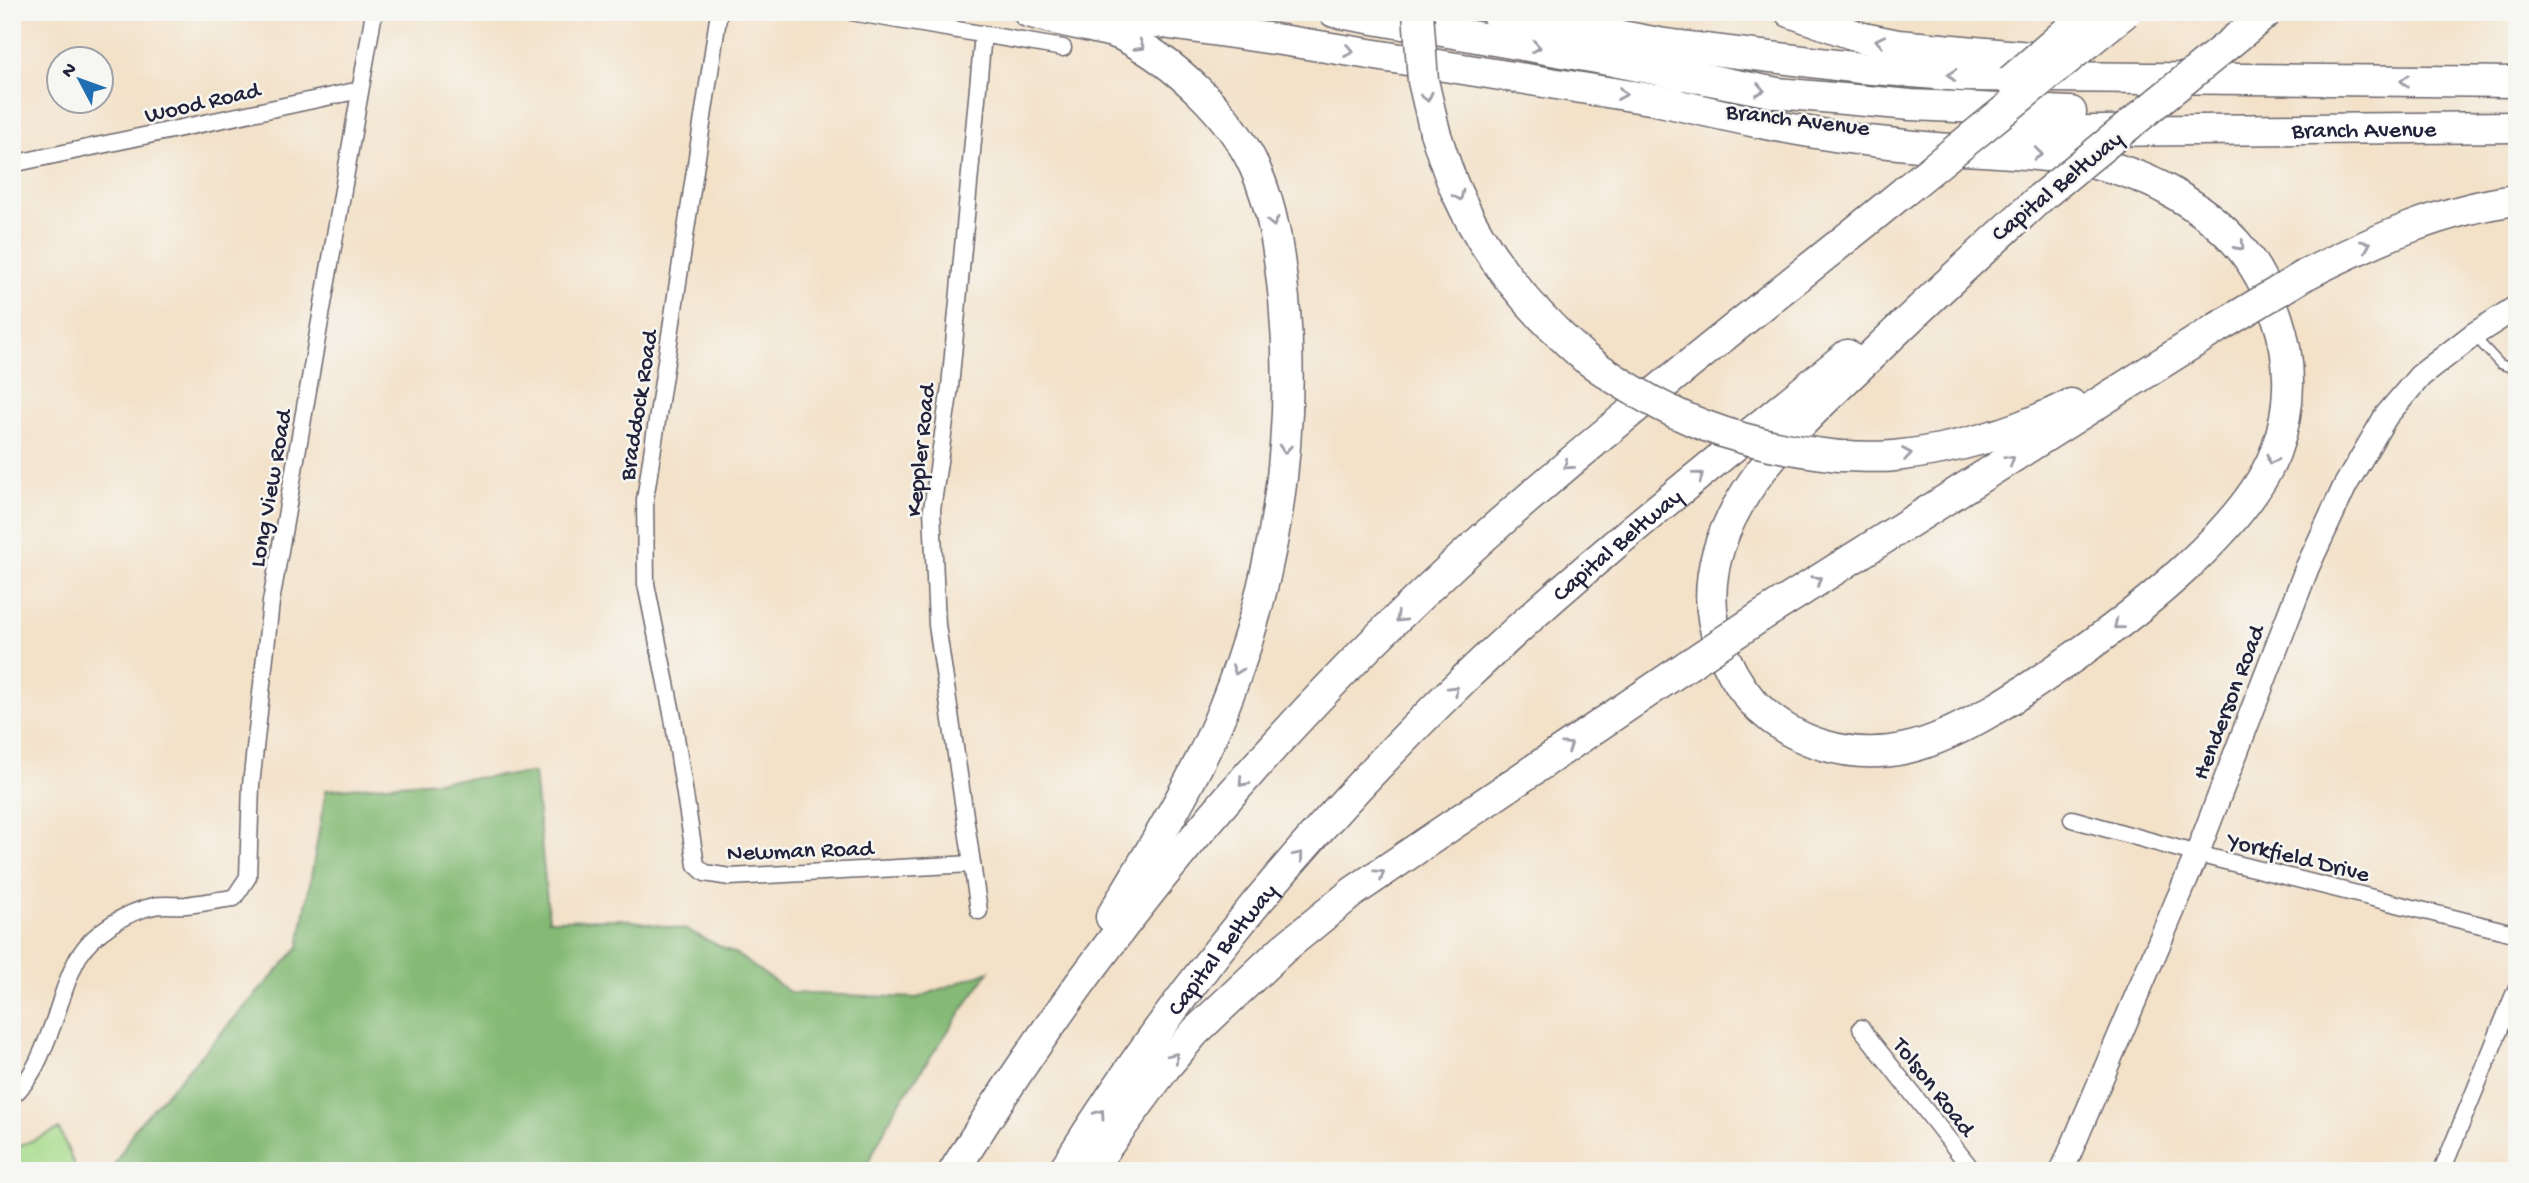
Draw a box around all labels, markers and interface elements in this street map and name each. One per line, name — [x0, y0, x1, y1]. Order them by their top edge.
one-way arrow — [1874, 35, 1886, 50]
one-way arrow — [1132, 37, 1145, 50]
one-way arrow — [1530, 39, 1542, 54]
one-way arrow — [1343, 43, 1355, 58]
north arrow — [46, 46, 116, 116]
text: N — [57, 59, 83, 83]
one-way arrow — [1946, 68, 1957, 83]
one-way arrow — [2399, 73, 2409, 89]
street label: Wood Road — [142, 77, 265, 132]
one-way arrow — [1754, 81, 1766, 96]
one-way arrow — [1616, 86, 1628, 101]
one-way arrow — [1419, 91, 1433, 103]
street label: Branch Avenue — [1723, 98, 1872, 145]
street label: Branch Avenue — [2291, 117, 2437, 147]
street label: Capital Beltway — [1987, 126, 2130, 250]
one-way arrow — [2032, 146, 2044, 161]
one-way arrow — [1451, 189, 1465, 201]
one-way arrow — [1265, 216, 1279, 228]
one-way arrow — [2232, 238, 2244, 251]
one-way arrow — [2359, 239, 2371, 253]
street label: Braddock Road — [614, 326, 667, 484]
street label: Keppler Road — [901, 381, 944, 518]
street label: Long View Road — [244, 406, 301, 570]
one-way arrow — [1278, 443, 1293, 454]
one-way arrow — [1901, 447, 1913, 462]
one-way arrow — [2265, 452, 2279, 465]
one-way arrow — [2002, 455, 2015, 468]
one-way arrow — [1563, 457, 1576, 469]
one-way arrow — [1690, 472, 1703, 484]
street label: Capital Beltway — [1548, 483, 1690, 609]
one-way arrow — [1809, 576, 1822, 588]
one-way arrow — [1395, 609, 1408, 622]
one-way arrow — [2113, 616, 2125, 629]
street label: Henderson Road — [2187, 620, 2274, 785]
one-way arrow — [1231, 664, 1245, 676]
one-way arrow — [1445, 685, 1458, 698]
one-way arrow — [1560, 742, 1573, 754]
one-way arrow — [1239, 774, 1251, 787]
street label: Yorkfield Drive — [2222, 827, 2373, 891]
street label: Newman Road — [726, 835, 876, 870]
one-way arrow — [1291, 851, 1303, 864]
one-way arrow — [1372, 870, 1385, 882]
street label: Capital Beltway — [1163, 878, 1285, 1023]
street label: Tolson Road — [1883, 1031, 1981, 1145]
one-way arrow — [1166, 1053, 1178, 1066]
one-way arrow — [1092, 1108, 1105, 1121]

